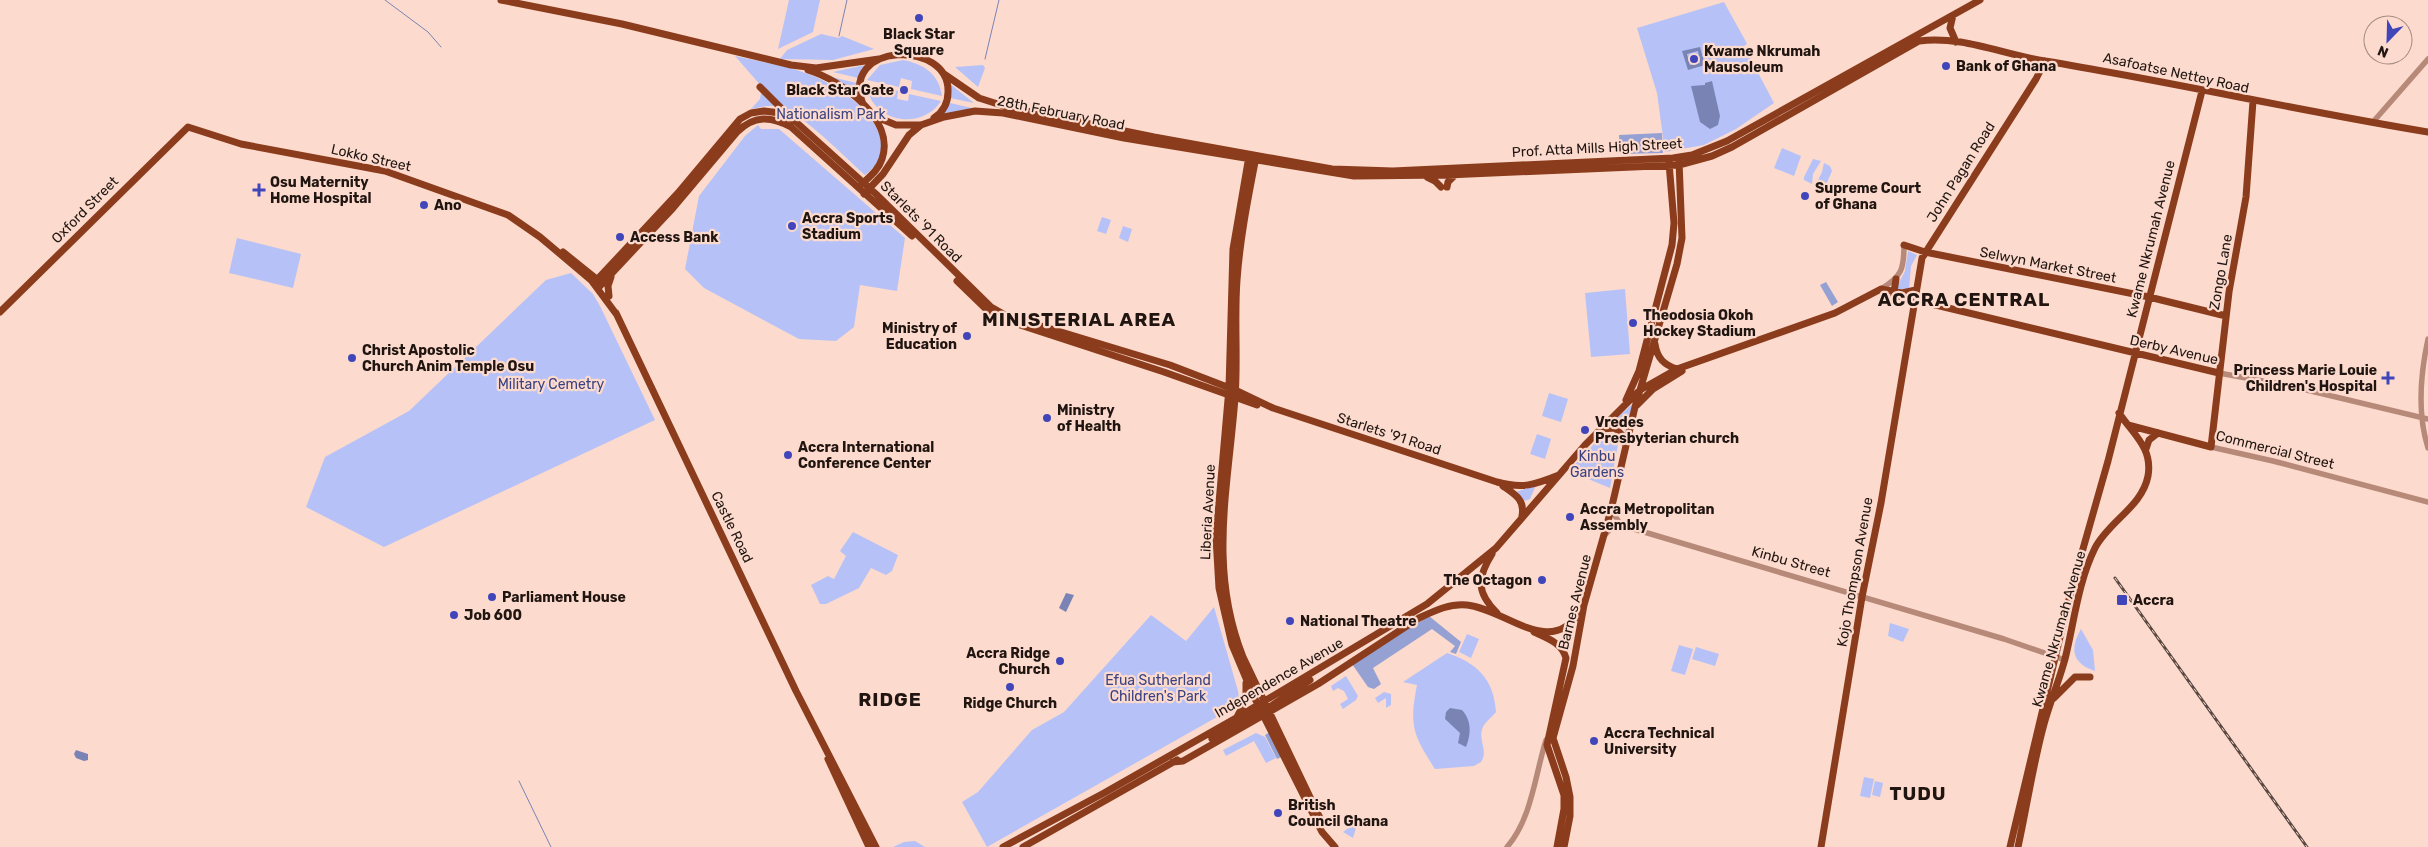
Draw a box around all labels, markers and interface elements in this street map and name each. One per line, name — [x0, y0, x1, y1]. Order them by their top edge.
marker: Black Star Square — [913, 12, 925, 24]
north arrow — [2363, 15, 2413, 65]
place label: Black Star Square — [883, 26, 956, 59]
text: N — [2375, 42, 2391, 61]
place label: Kwame Nkrumah Mausoleum — [1704, 43, 1820, 76]
street label: Asafoatse Nettey Road — [2101, 49, 2251, 97]
marker: Kwame Nkrumah Mausoleum — [1688, 53, 1700, 65]
place label: Bank of Ghana — [1956, 58, 2056, 75]
marker: Bank of Ghana — [1940, 60, 1952, 72]
place label: Black Star Gate — [786, 82, 894, 99]
marker: Black Star Gate — [898, 84, 910, 96]
street label: 28th February Road — [996, 92, 1126, 134]
park label: Nationalism Park — [776, 106, 886, 123]
street label: John Pagan Road — [1923, 119, 1999, 225]
street label: Prof. Atta Mills High Street — [1511, 135, 1683, 161]
street label: Lokko Street — [329, 141, 413, 176]
street label: Kwame Nkrumah Avenue — [2123, 158, 2179, 320]
street label: Oxford Street — [48, 173, 122, 247]
place label: Osu Maternity Home Hospital — [270, 174, 371, 207]
street label: Starlets '91 Road — [877, 178, 965, 266]
place label: Supreme Court of Ghana — [1815, 180, 1922, 213]
marker: Osu Maternity Home Hospital — [252, 183, 266, 197]
marker: Supreme Court of Ghana — [1799, 190, 1811, 202]
place label: Ano — [434, 197, 462, 214]
marker: Ano — [418, 199, 430, 211]
place label: Accra Sports Stadium — [802, 210, 893, 243]
marker: Accra Sports Stadium — [786, 220, 798, 232]
place label: Access Bank — [630, 229, 719, 246]
marker: Access Bank — [614, 231, 626, 243]
street label: Zongo Lane — [2206, 233, 2236, 311]
street label: Selwyn Market Street — [1978, 243, 2118, 287]
district label: ACCRA CENTRAL — [1878, 288, 2050, 311]
place label: Theodosia Okoh Hockey Stadium — [1643, 307, 1756, 340]
district label: MINISTERIAL AREA — [982, 308, 1176, 331]
marker: Theodosia Okoh Hockey Stadium — [1627, 317, 1639, 329]
place label: Ministry of Education — [882, 320, 958, 353]
marker: Ministry of Education — [961, 330, 973, 342]
street label: Derby Avenue — [2128, 332, 2220, 368]
place label: Christ Apostolic Church Anim Temple Osu — [362, 342, 534, 375]
marker: Christ Apostolic Church Anim Temple Osu — [346, 352, 358, 364]
place label: Princess Marie Louie Children's Hospital — [2233, 362, 2377, 395]
marker: Princess Marie Louie Children's Hospital — [2381, 371, 2395, 385]
park label: Military Cemetry — [498, 376, 605, 393]
place label: Ministry of Health — [1057, 402, 1121, 435]
street label: Starlets '91 Road — [1335, 409, 1443, 459]
marker: Ministry of Health — [1041, 412, 1053, 424]
place label: Vredes Presbyterian church — [1595, 414, 1739, 447]
marker: Vredes Presbyterian church — [1579, 424, 1591, 436]
street label: Commercial Street — [2214, 427, 2336, 473]
place label: Accra International Conference Center — [798, 439, 934, 472]
park label: Kinbu Gardens — [1570, 448, 1624, 481]
marker: Accra International Conference Center — [782, 449, 794, 461]
street label: Liberia Avenue — [1197, 463, 1219, 560]
street label: Castle Road — [707, 488, 757, 566]
street label: Kojo Thompson Avenue — [1833, 496, 1877, 648]
place label: Accra Metropolitan Assembly — [1580, 501, 1714, 534]
marker: Accra Metropolitan Assembly — [1564, 511, 1576, 523]
street label: Kinbu Street — [1750, 543, 1833, 581]
street label: Kwame Nkrumah Avenue — [2029, 549, 2090, 709]
street label: Barnes Avenue — [1555, 552, 1595, 652]
place label: The Octagon — [1444, 572, 1532, 589]
marker: The Octagon — [1536, 574, 1548, 586]
place label: Parliament House — [502, 589, 626, 606]
marker: Parliament House — [486, 591, 498, 603]
place label: Accra — [2133, 592, 2174, 609]
marker: Accra — [2115, 593, 2129, 607]
place label: Job 600 — [464, 607, 522, 624]
marker: Job 600 — [448, 609, 460, 621]
place label: National Theatre — [1300, 613, 1417, 630]
marker: National Theatre — [1284, 615, 1296, 627]
street label: Independence Avenue — [1212, 634, 1346, 722]
place label: Accra Ridge Church — [966, 645, 1050, 678]
marker: Accra Ridge Church — [1054, 655, 1066, 667]
park label: Efua Sutherland Children's Park — [1105, 672, 1211, 705]
marker: Ridge Church — [1004, 681, 1016, 693]
district label: RIDGE — [858, 688, 922, 711]
place label: Ridge Church — [963, 695, 1057, 712]
place label: Accra Technical University — [1604, 725, 1714, 758]
marker: Accra Technical University — [1588, 735, 1600, 747]
district label: TUDU — [1889, 782, 1947, 805]
place label: British Council Ghana — [1288, 797, 1388, 830]
marker: British Council Ghana — [1272, 807, 1284, 819]

